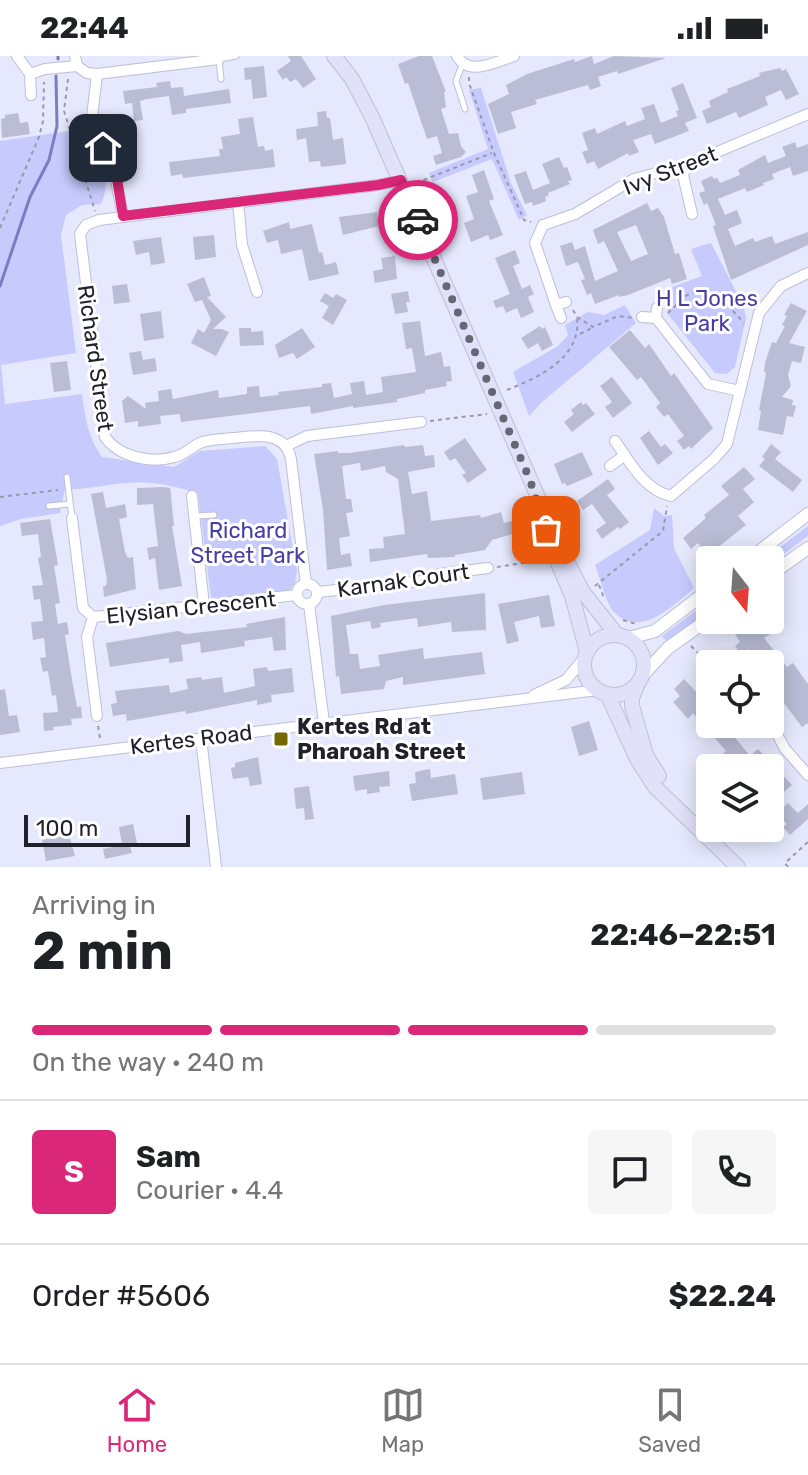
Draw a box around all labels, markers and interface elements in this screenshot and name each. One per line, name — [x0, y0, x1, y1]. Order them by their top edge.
text: 22:44 — [40, 10, 129, 46]
pin — [69, 114, 137, 182]
icon: home — [81, 126, 125, 170]
street label: Ivy Street — [619, 140, 721, 201]
courier — [378, 180, 458, 260]
icon: car — [396, 198, 440, 242]
street label: Richard Street — [72, 283, 119, 433]
park label: H L Jones Park — [656, 285, 758, 337]
pin — [512, 496, 580, 564]
icon: bag — [524, 508, 568, 552]
park label: Richard Street Park — [191, 517, 306, 569]
north arrow — [696, 546, 784, 634]
map controls — [696, 546, 784, 842]
street label: Karnak Court — [335, 558, 471, 603]
street label: Elysian Crescent — [105, 585, 278, 630]
button: locate — [696, 650, 784, 738]
place label: Kertes Rd at Pharoah Street — [297, 713, 466, 765]
street label: Kertes Road — [128, 719, 254, 760]
marker: Kertes Rd at Pharoah Street — [272, 730, 290, 748]
button: layers — [696, 754, 784, 842]
scale bar — [24, 811, 190, 847]
text: 100 m — [36, 815, 98, 842]
text: Arriving in — [32, 890, 156, 921]
text: 22:46–22:51 — [590, 917, 776, 953]
text: 2 min — [32, 920, 173, 982]
text: On the way · 240 m — [32, 1047, 264, 1078]
button: chat — [588, 1130, 672, 1214]
button: phone — [692, 1130, 776, 1214]
text: Sam — [136, 1139, 201, 1175]
text: S — [64, 1154, 84, 1190]
text: Courier · 4.4 — [136, 1175, 283, 1206]
text: Order #5606 — [32, 1278, 210, 1314]
text: $22.24 — [669, 1278, 776, 1314]
tab: Home — [107, 1383, 167, 1458]
tab: Map — [381, 1383, 425, 1458]
tab: Saved — [638, 1383, 701, 1458]

